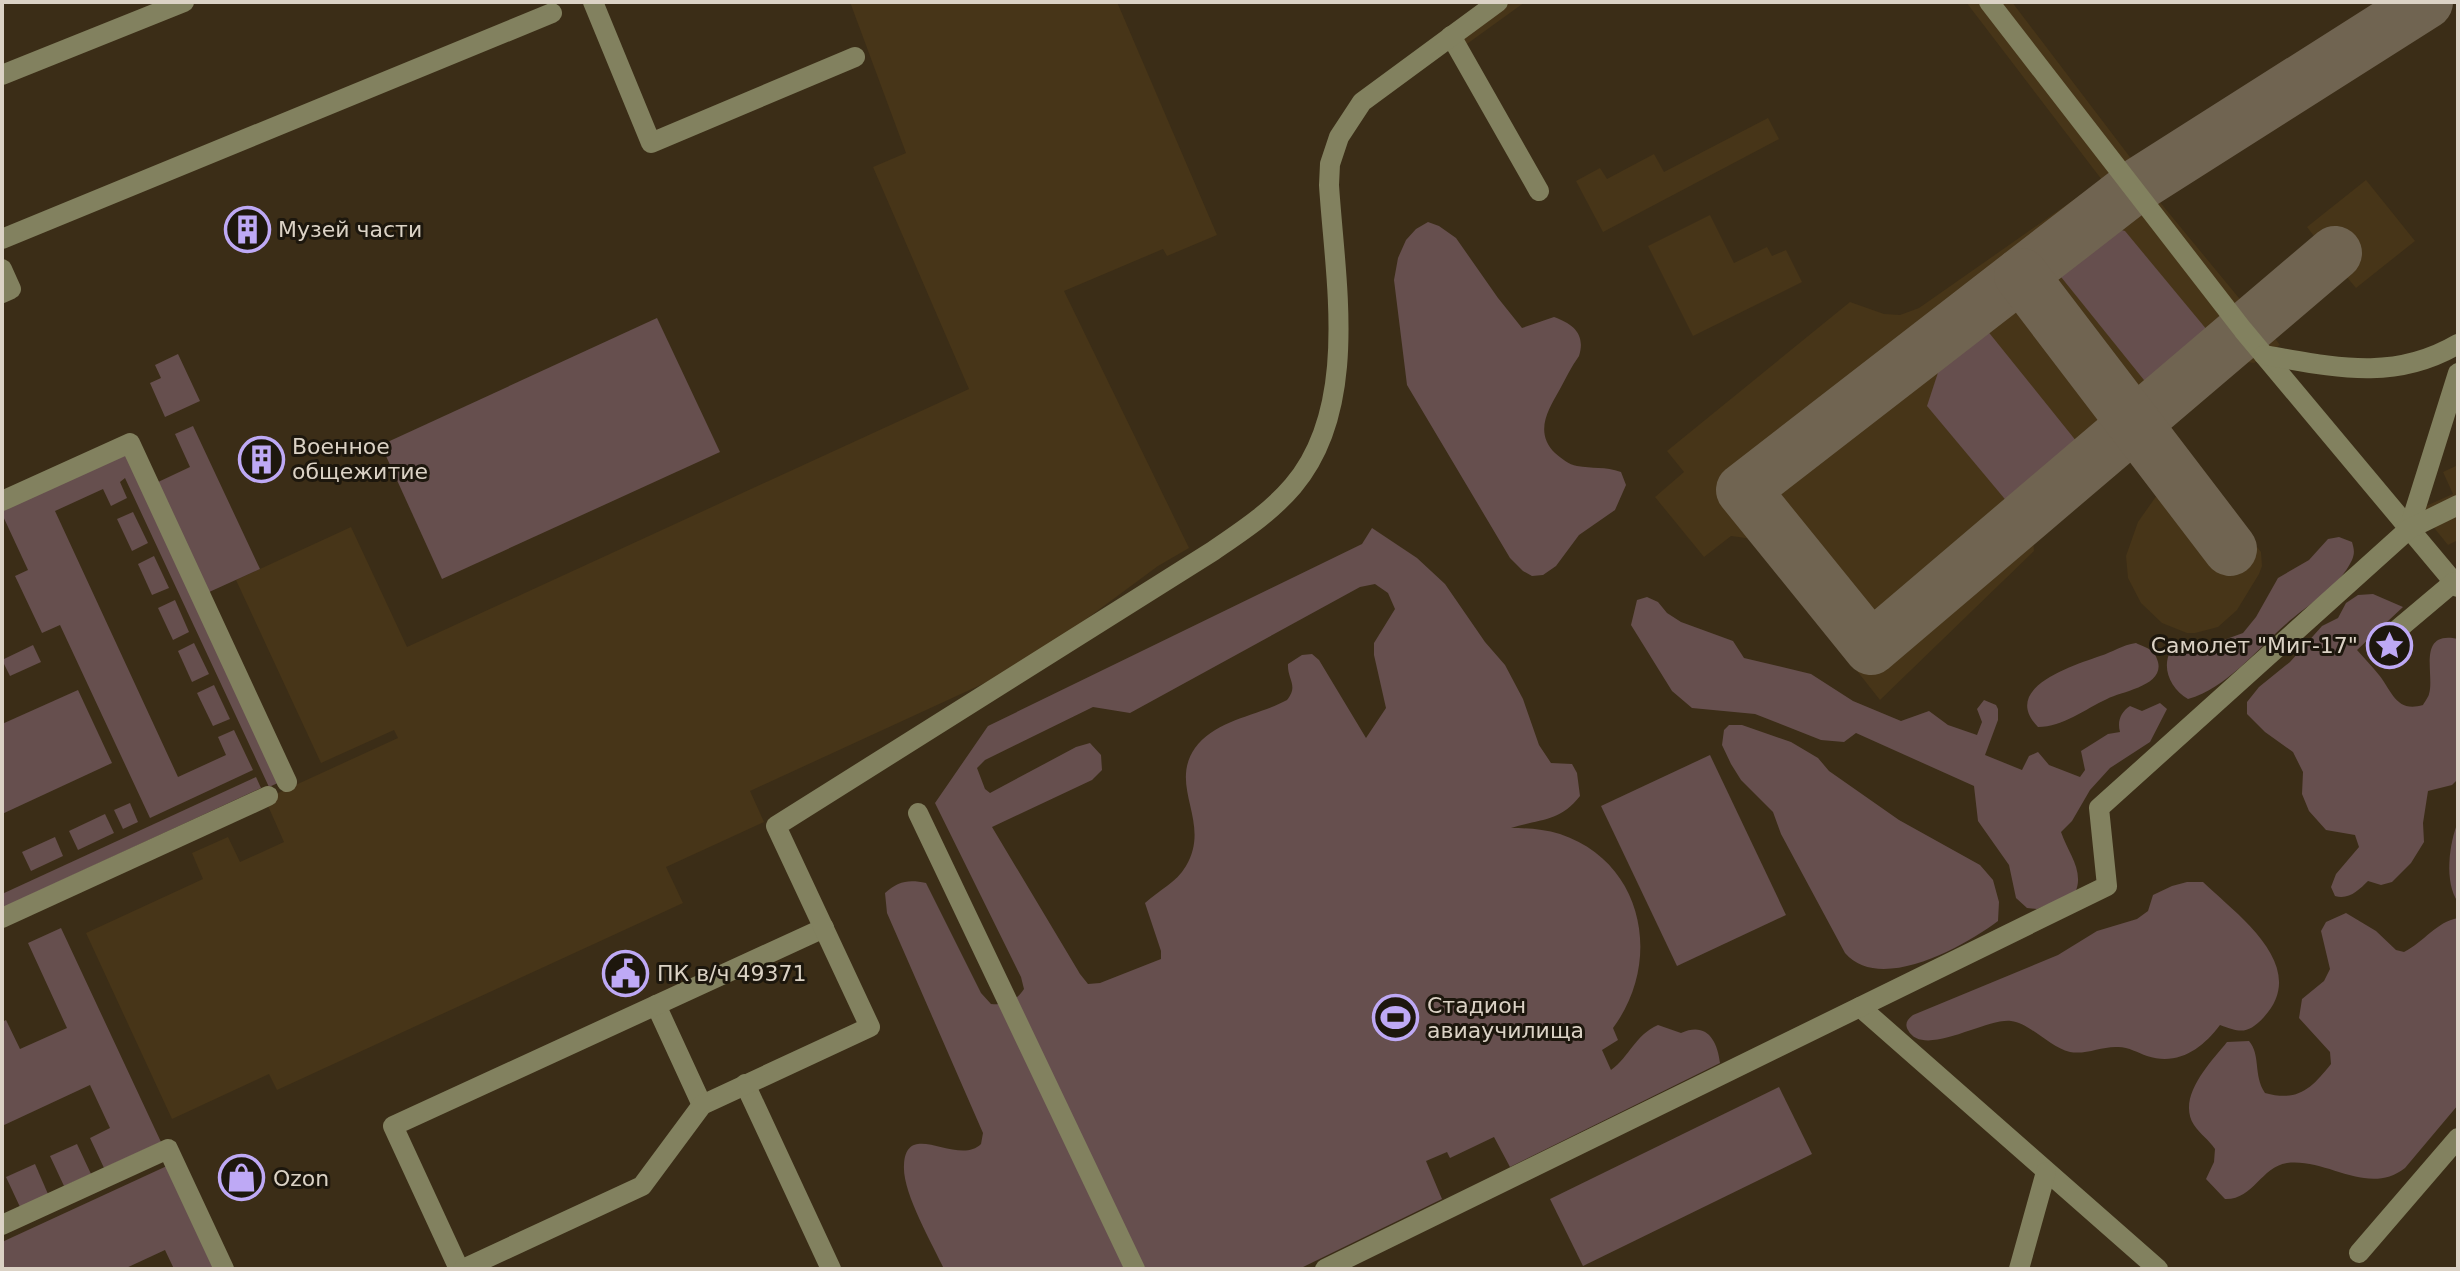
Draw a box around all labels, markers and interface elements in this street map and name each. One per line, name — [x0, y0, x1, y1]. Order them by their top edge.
building icon: Музей части — [223, 205, 271, 253]
place label: Музей части — [278, 217, 422, 242]
place label: Военное общежитие — [292, 434, 428, 484]
building icon: Военное общежитие — [237, 435, 285, 483]
place icon: Самолет "Миг-17" — [2365, 621, 2413, 669]
place label: Самолет "Миг-17" — [2151, 633, 2358, 658]
public building icon: ПК в/ч 49371 — [602, 949, 650, 997]
place label: ПК в/ч 49371 — [657, 961, 807, 986]
place label: Стадион авиаучилища — [1427, 993, 1584, 1043]
sports icon: Стадион авиаучилища — [1372, 994, 1420, 1042]
shop icon: Ozon — [218, 1154, 266, 1202]
place label: Ozon — [273, 1166, 329, 1191]

